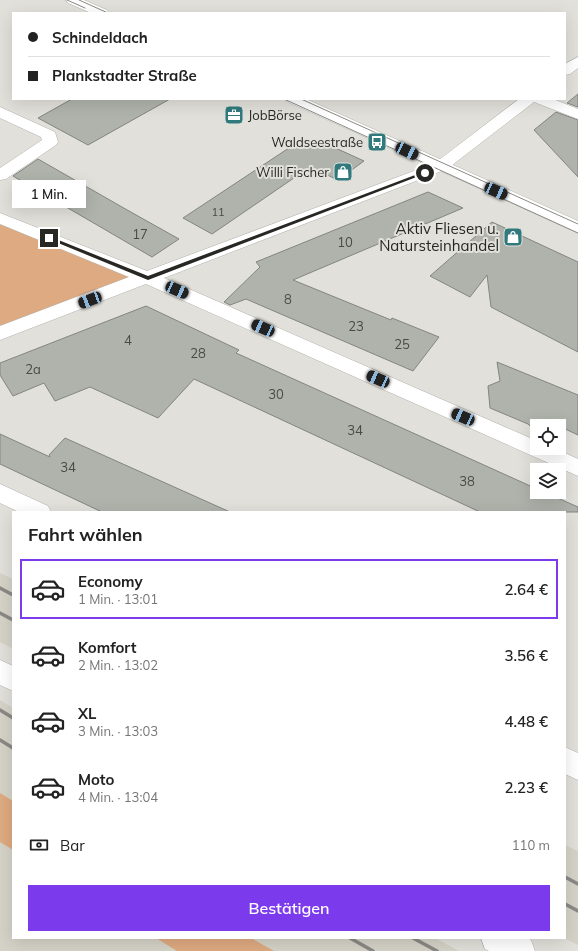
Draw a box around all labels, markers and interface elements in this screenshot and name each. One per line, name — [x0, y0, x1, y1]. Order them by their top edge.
text: Schindeldach — [52, 28, 148, 47]
text: Plankstadter Straße — [52, 66, 197, 85]
office icon: JobBörse — [223, 104, 245, 126]
place label: JobBörse — [248, 107, 302, 123]
bus stop icon: Waldseestraße — [366, 131, 388, 153]
place label: Waldseestraße — [271, 134, 363, 150]
car — [394, 140, 420, 162]
shop icon: Willi Fischer — [332, 161, 354, 183]
place label: Willi Fischer — [256, 164, 329, 180]
route start — [416, 164, 434, 182]
callout: 1 Min. — [12, 180, 86, 208]
car — [483, 181, 509, 201]
text: 1 Min. — [31, 186, 67, 202]
house number: 11 — [211, 205, 225, 219]
place label: Aktiv Fliesen u. Natursteinhandel — [379, 219, 499, 255]
house number: 17 — [132, 226, 148, 242]
shop icon: Aktiv Fliesen u. Natursteinhandel — [502, 226, 524, 248]
route end — [40, 229, 58, 247]
house number: 10 — [337, 234, 353, 250]
car — [164, 280, 190, 300]
car — [77, 290, 103, 310]
house number: 8 — [284, 291, 292, 307]
car — [250, 318, 276, 338]
house number: 23 — [348, 318, 364, 334]
house number: 4 — [124, 332, 132, 348]
house number: 25 — [394, 336, 410, 352]
house number: 28 — [190, 345, 206, 361]
house number: 2a — [25, 361, 41, 377]
car — [365, 369, 391, 389]
house number: 30 — [268, 386, 284, 402]
car — [450, 407, 476, 427]
map controls — [530, 419, 566, 499]
button: locate — [530, 419, 566, 455]
house number: 34 — [347, 422, 363, 438]
house number: 34 — [60, 459, 76, 475]
button: layers — [530, 463, 566, 499]
house number: 38 — [459, 473, 475, 489]
text: Fahrt wählen — [28, 523, 143, 546]
icon: car — [30, 571, 66, 607]
text: Economy — [78, 572, 143, 591]
text: 2.64 € — [504, 580, 548, 599]
text: 1 Min. · 13:01 — [78, 591, 158, 607]
icon: car — [30, 637, 66, 673]
text: Komfort — [78, 638, 136, 657]
text: 3.56 € — [504, 646, 548, 665]
text: 2 Min. · 13:02 — [78, 657, 158, 673]
icon: car — [30, 703, 66, 739]
text: XL — [78, 704, 96, 723]
text: 4.48 € — [504, 712, 548, 731]
text: 3 Min. · 13:03 — [78, 723, 158, 739]
icon: car — [30, 769, 66, 805]
text: Moto — [78, 770, 114, 789]
text: 2.23 € — [504, 778, 548, 797]
text: 4 Min. · 13:04 — [78, 789, 158, 805]
icon: cash — [28, 834, 50, 856]
text: Bar — [60, 836, 85, 855]
text: 110 m — [512, 837, 550, 853]
button: Bestätigen — [28, 885, 550, 931]

